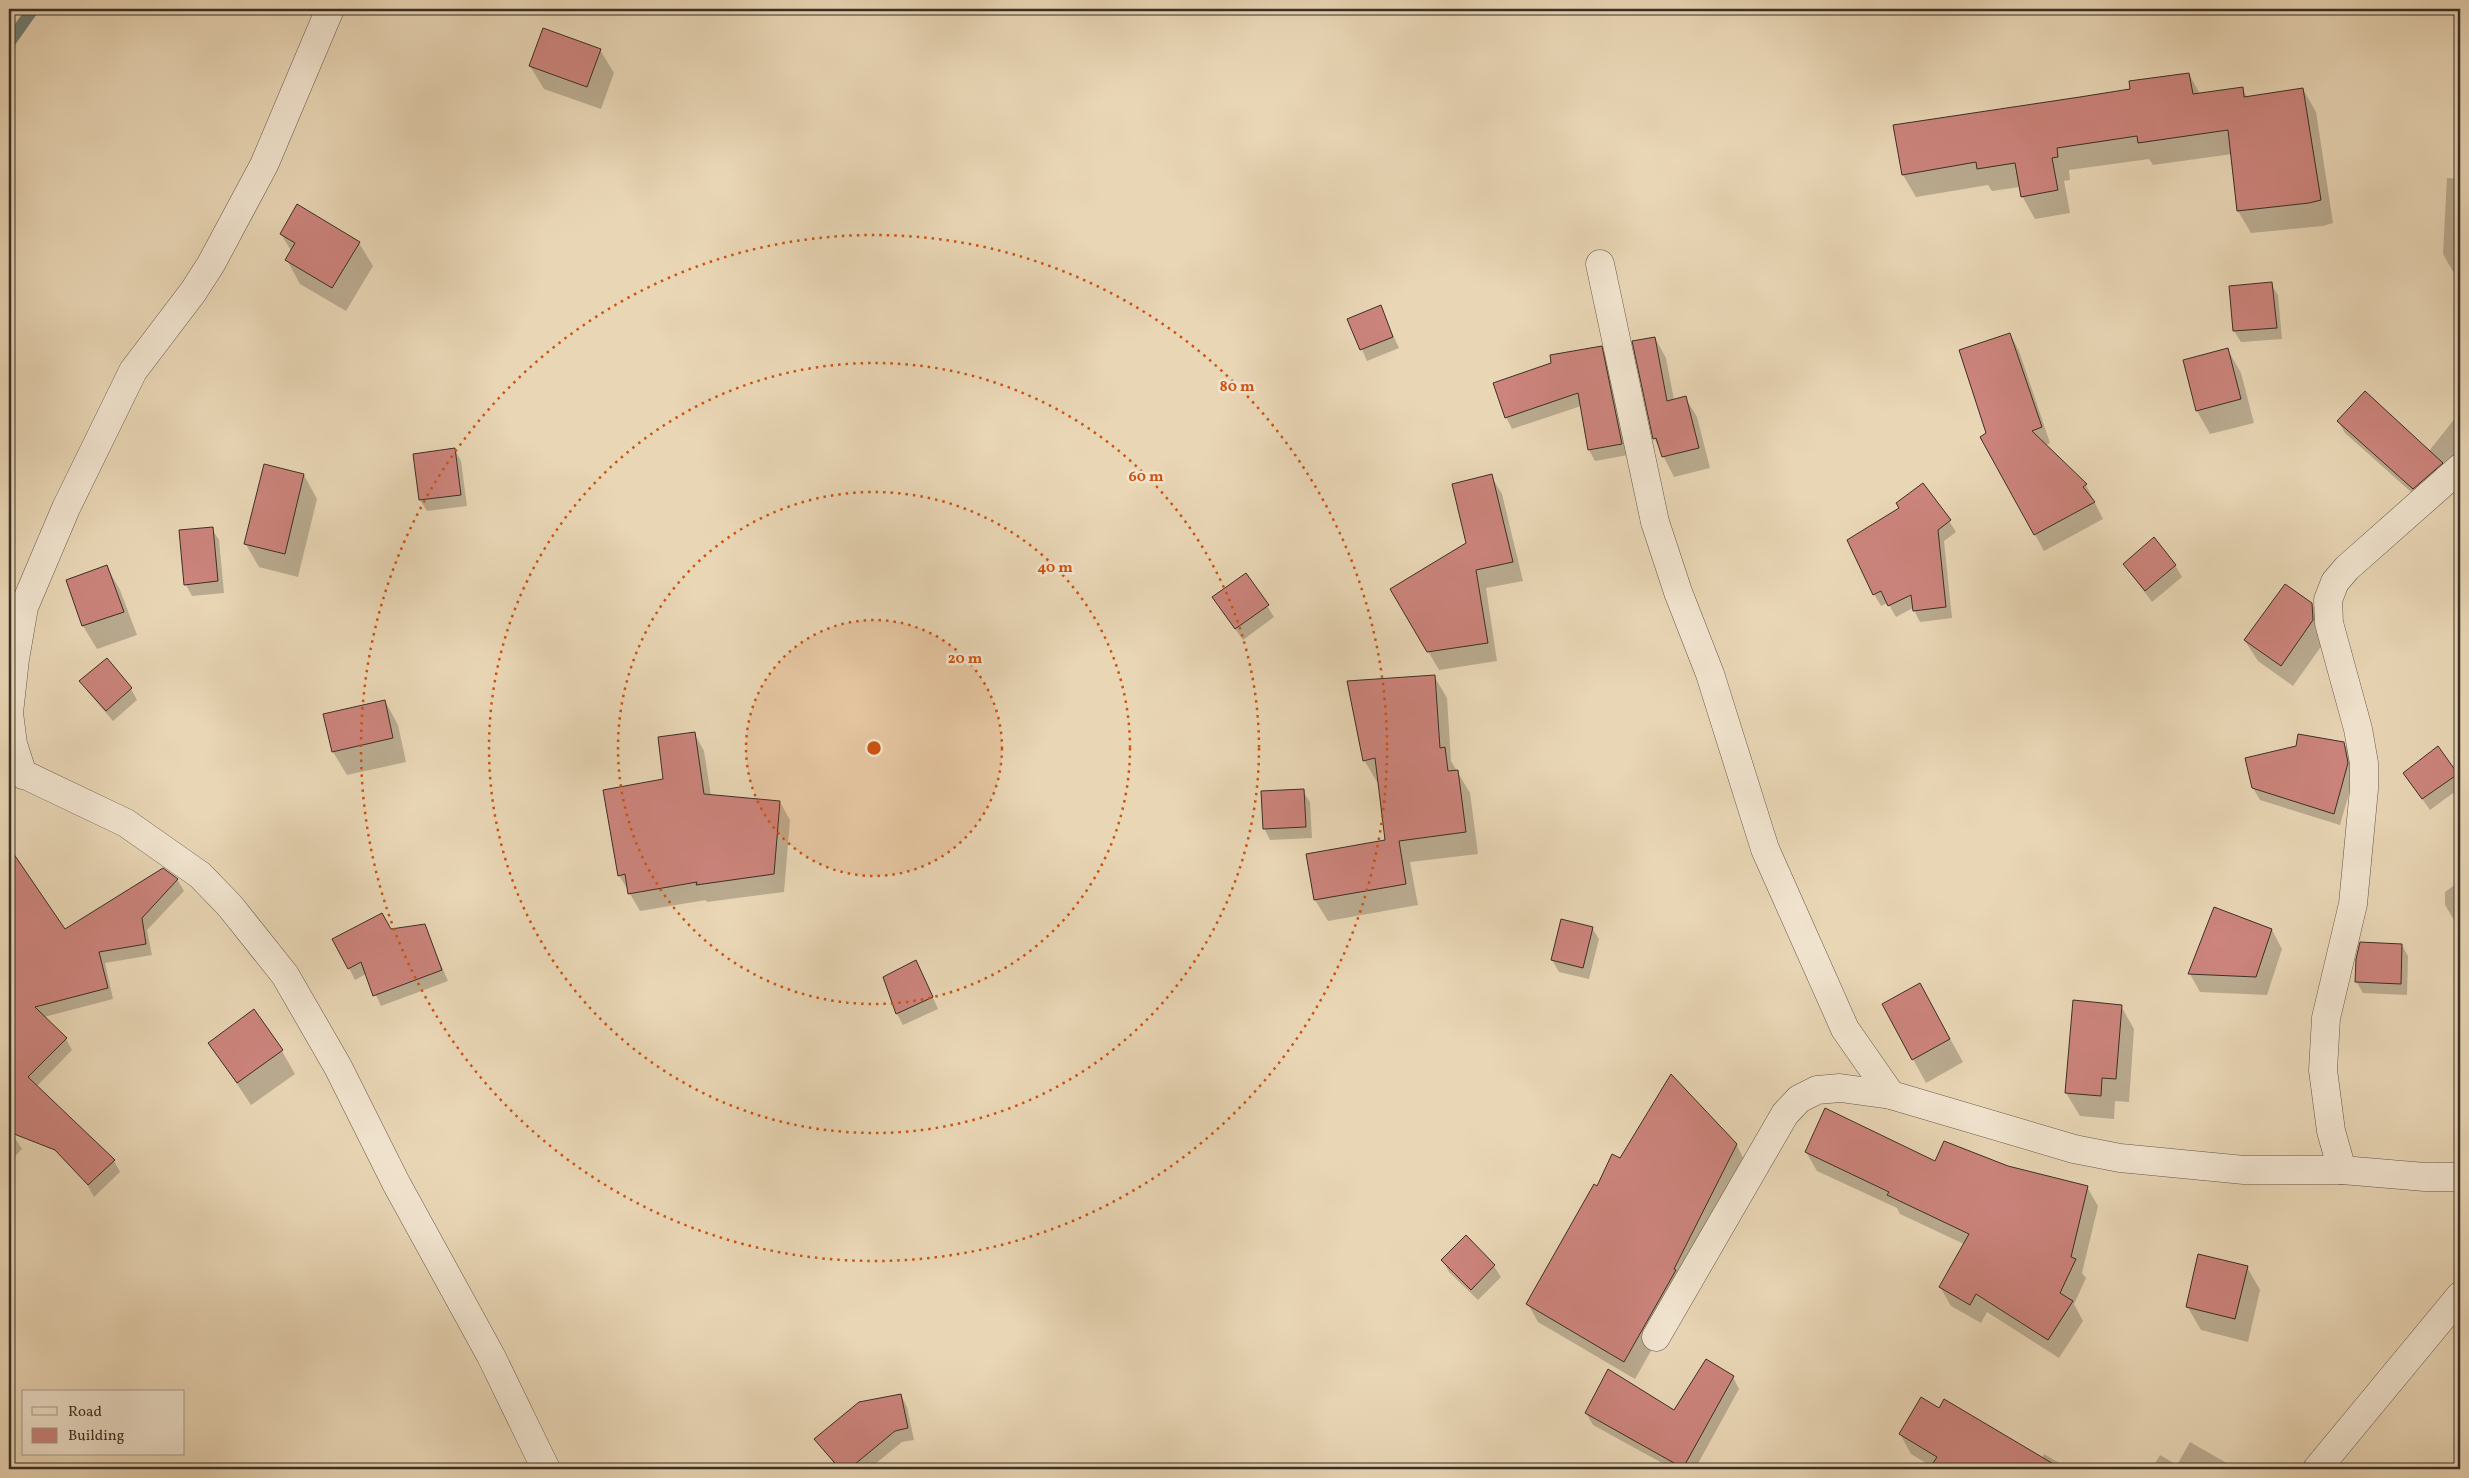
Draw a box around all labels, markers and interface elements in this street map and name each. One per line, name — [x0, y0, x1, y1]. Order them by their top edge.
text: 80 m — [1220, 377, 1255, 398]
text: 60 m — [1129, 467, 1164, 488]
text: 40 m — [1037, 558, 1073, 579]
text: 20 m — [948, 649, 983, 670]
centre of rings — [865, 739, 883, 757]
legend — [22, 1390, 185, 1456]
text: Road — [68, 1402, 102, 1423]
text: Building — [68, 1426, 125, 1447]

